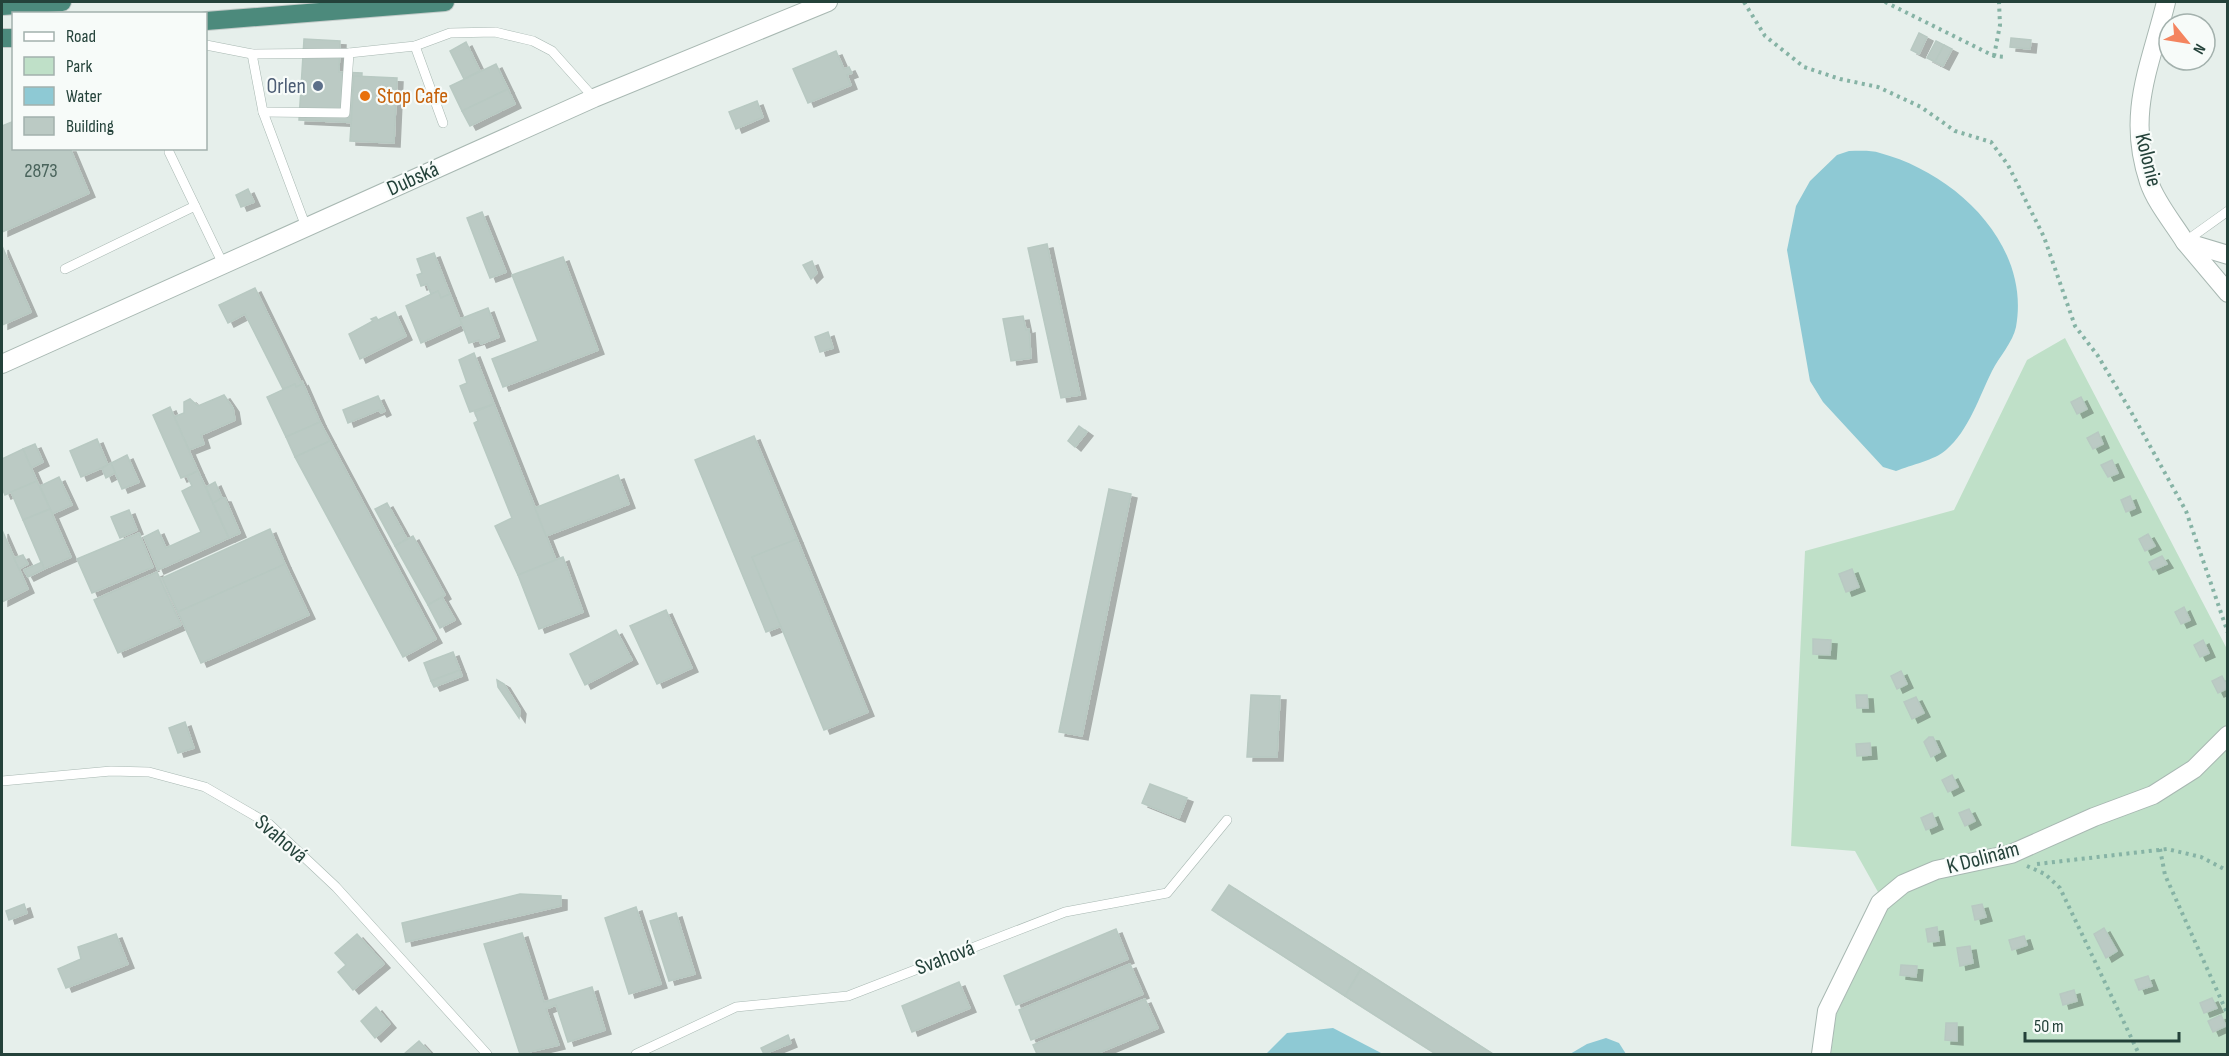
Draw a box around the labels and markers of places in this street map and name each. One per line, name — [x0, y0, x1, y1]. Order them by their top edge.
place label: Orlen — [266, 73, 306, 100]
marker: Orlen — [311, 79, 325, 93]
place label: Stop Cafe — [377, 83, 448, 110]
marker: Stop Cafe — [358, 89, 372, 103]

